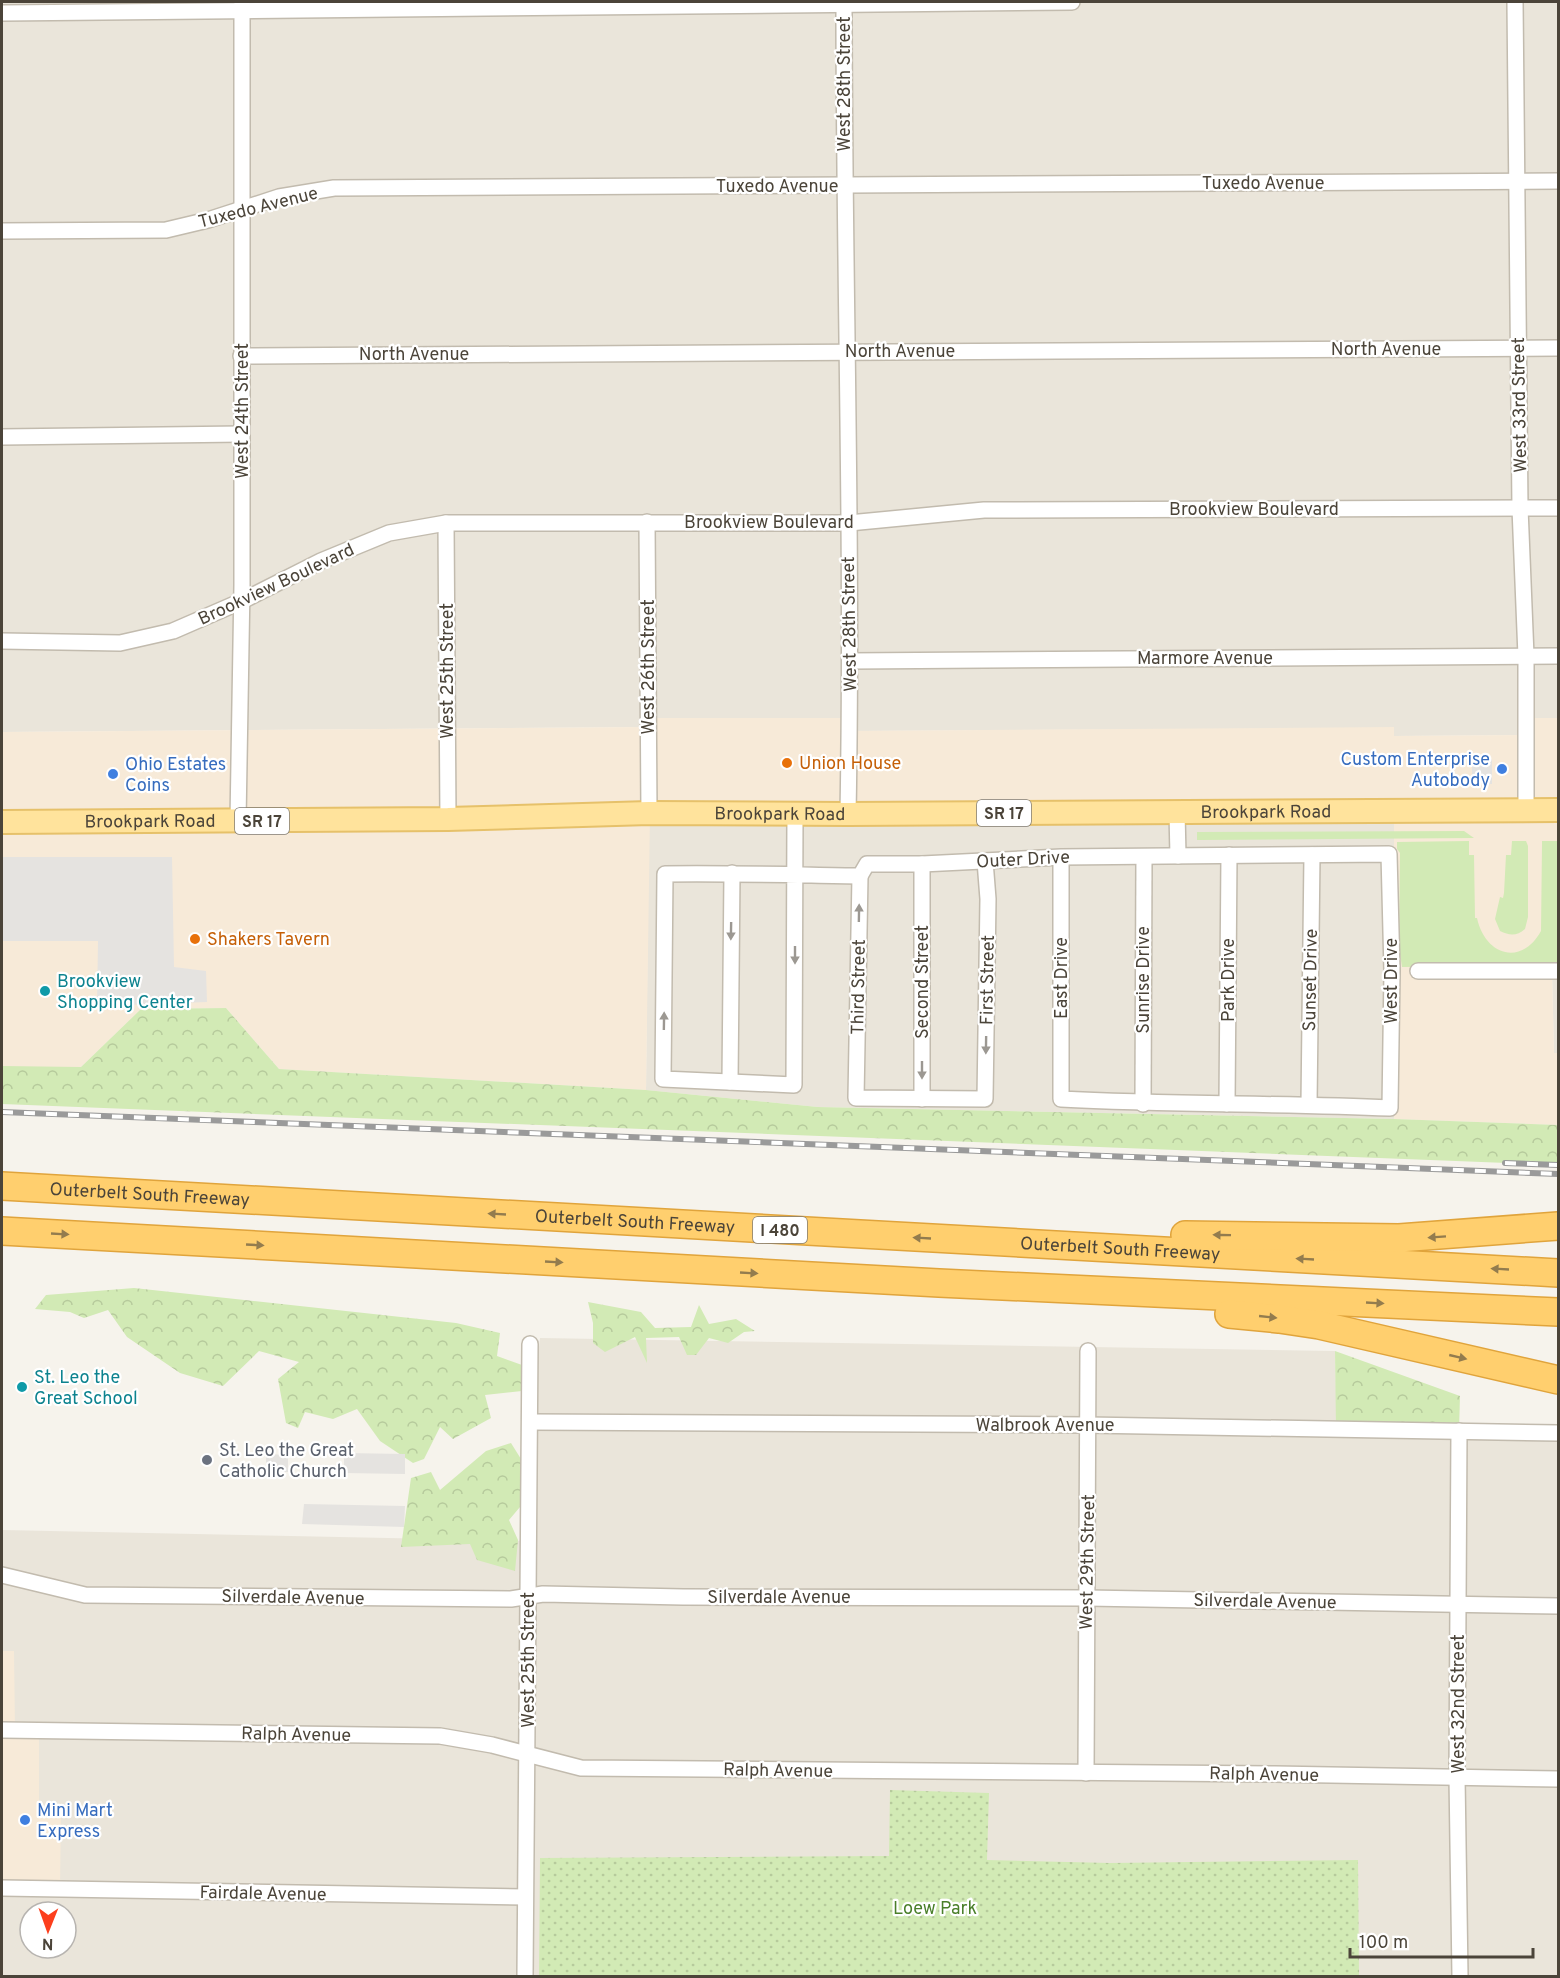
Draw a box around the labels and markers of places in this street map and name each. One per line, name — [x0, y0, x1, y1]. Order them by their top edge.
place label: Custom Enterprise Autobody — [1340, 749, 1490, 793]
place label: Union House — [799, 753, 901, 776]
place label: Ohio Estates Coins — [125, 754, 226, 798]
marker: Union House — [780, 756, 794, 770]
marker: Custom Enterprise Autobody — [1495, 762, 1509, 776]
marker: Ohio Estates Coins — [106, 767, 120, 781]
place label: Shakers Tavern — [207, 929, 330, 952]
marker: Shakers Tavern — [188, 932, 202, 946]
place label: Brookview Shopping Center — [57, 971, 193, 1015]
marker: Brookview Shopping Center — [38, 984, 52, 998]
place label: St. Leo the Great School — [34, 1367, 138, 1411]
marker: St. Leo the Great School — [15, 1380, 29, 1394]
place label: St. Leo the Great Catholic Church — [219, 1440, 354, 1484]
marker: St. Leo the Great Catholic Church — [200, 1453, 214, 1467]
place label: Mini Mart Express — [37, 1800, 113, 1844]
marker: Mini Mart Express — [18, 1813, 32, 1827]

